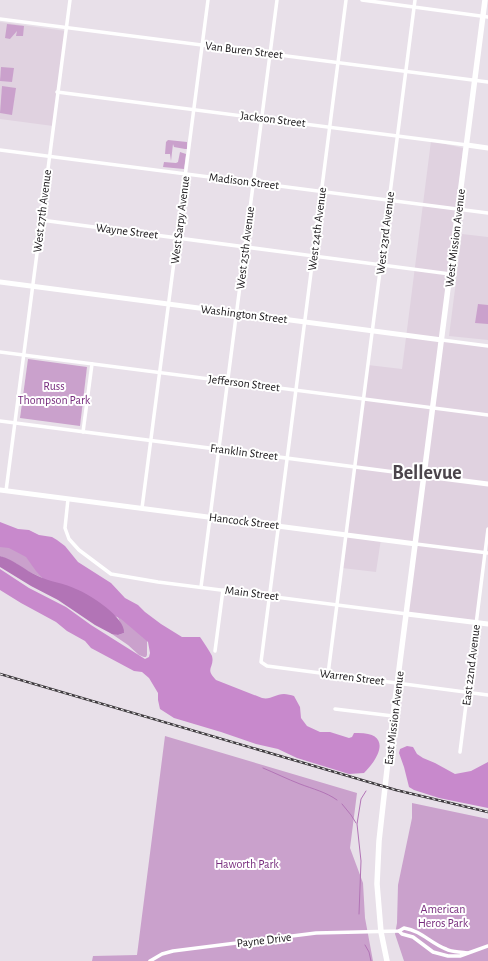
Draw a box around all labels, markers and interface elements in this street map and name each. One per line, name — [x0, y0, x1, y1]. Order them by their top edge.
street label: Van Buren Street — [205, 39, 284, 61]
street label: Jackson Street — [240, 109, 307, 129]
street label: West 27th Avenue — [31, 169, 53, 253]
street label: Madison Street — [208, 171, 280, 191]
street label: West Sarpy Avenue — [169, 175, 192, 265]
street label: West 24th Avenue — [306, 186, 328, 272]
street label: West Mission Avenue — [443, 188, 467, 288]
street label: West 23rd Avenue — [374, 191, 396, 275]
street label: West 25th Avenue — [234, 206, 256, 290]
street label: Wayne Street — [95, 221, 159, 242]
street label: Washington Street — [200, 303, 288, 325]
street label: Jefferson Street — [207, 373, 281, 393]
park label: Russ Thompson Park — [18, 380, 91, 406]
street label: Franklin Street — [210, 442, 279, 462]
district label: Bellevue — [392, 463, 462, 483]
street label: Hancock Street — [208, 511, 280, 531]
street label: Main Street — [224, 584, 280, 602]
street label: East 22nd Avenue — [460, 624, 482, 706]
street label: Warren Street — [319, 667, 385, 687]
street label: East Mission Avenue — [382, 670, 406, 766]
park label: Haworth Park — [215, 858, 279, 870]
park label: American Heros Park — [418, 903, 469, 929]
street label: Payne Drive — [236, 931, 292, 950]

